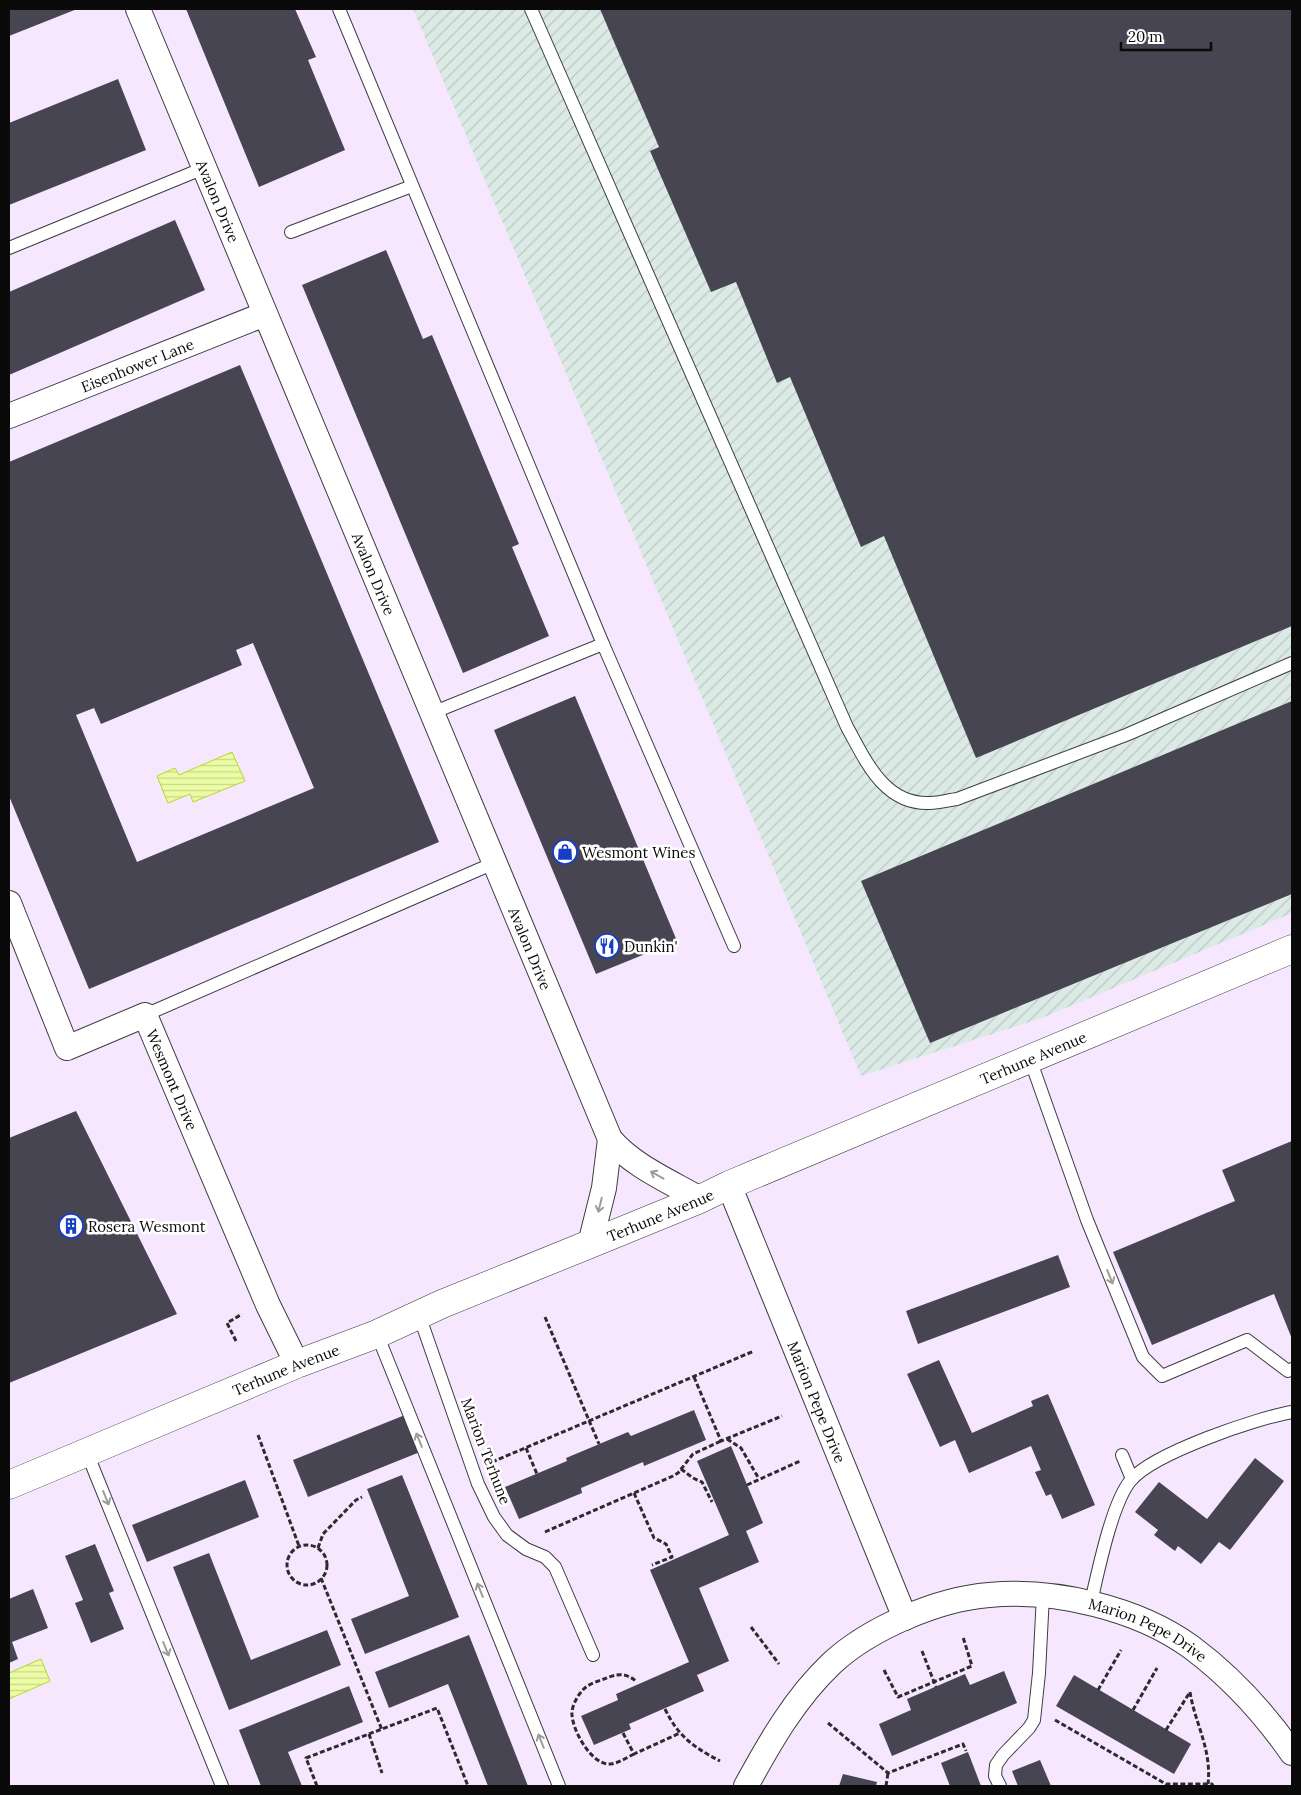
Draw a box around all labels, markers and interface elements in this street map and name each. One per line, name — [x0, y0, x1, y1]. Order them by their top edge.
scale bar — [1121, 20, 1211, 52]
text: 20 m — [1128, 27, 1163, 46]
street label: Avalon Drive — [192, 156, 244, 245]
street label: Eisenhower Lane — [78, 334, 196, 396]
street label: Avalon Drive — [348, 529, 400, 618]
shop icon: Wesmont Wines — [552, 839, 578, 865]
place label: Wesmont Wines — [582, 843, 695, 862]
street label: Avalon Drive — [504, 903, 556, 993]
restaurant icon: Dunkin' — [594, 933, 620, 959]
place label: Dunkin' — [624, 937, 678, 956]
street label: Wesmont Drive — [143, 1026, 202, 1133]
street label: Terhune Avenue — [977, 1027, 1089, 1088]
one-way arrow — [651, 1169, 665, 1179]
street label: Terhune Avenue — [604, 1184, 717, 1246]
one-way arrow — [595, 1196, 604, 1212]
building icon: Rosera Wesmont — [58, 1213, 84, 1239]
place label: Rosera Wesmont — [88, 1217, 206, 1236]
one-way arrow — [1107, 1270, 1116, 1285]
street label: Marion Pepe Drive — [784, 1338, 850, 1465]
street label: Terhune Avenue — [230, 1340, 342, 1400]
street label: Marion Terhune — [457, 1395, 515, 1507]
one-way arrow — [414, 1432, 423, 1448]
one-way arrow — [101, 1490, 111, 1505]
one-way arrow — [475, 1583, 484, 1598]
street label: Marion Pepe Drive — [1087, 1594, 1211, 1665]
one-way arrow — [162, 1641, 172, 1656]
one-way arrow — [535, 1734, 545, 1749]

